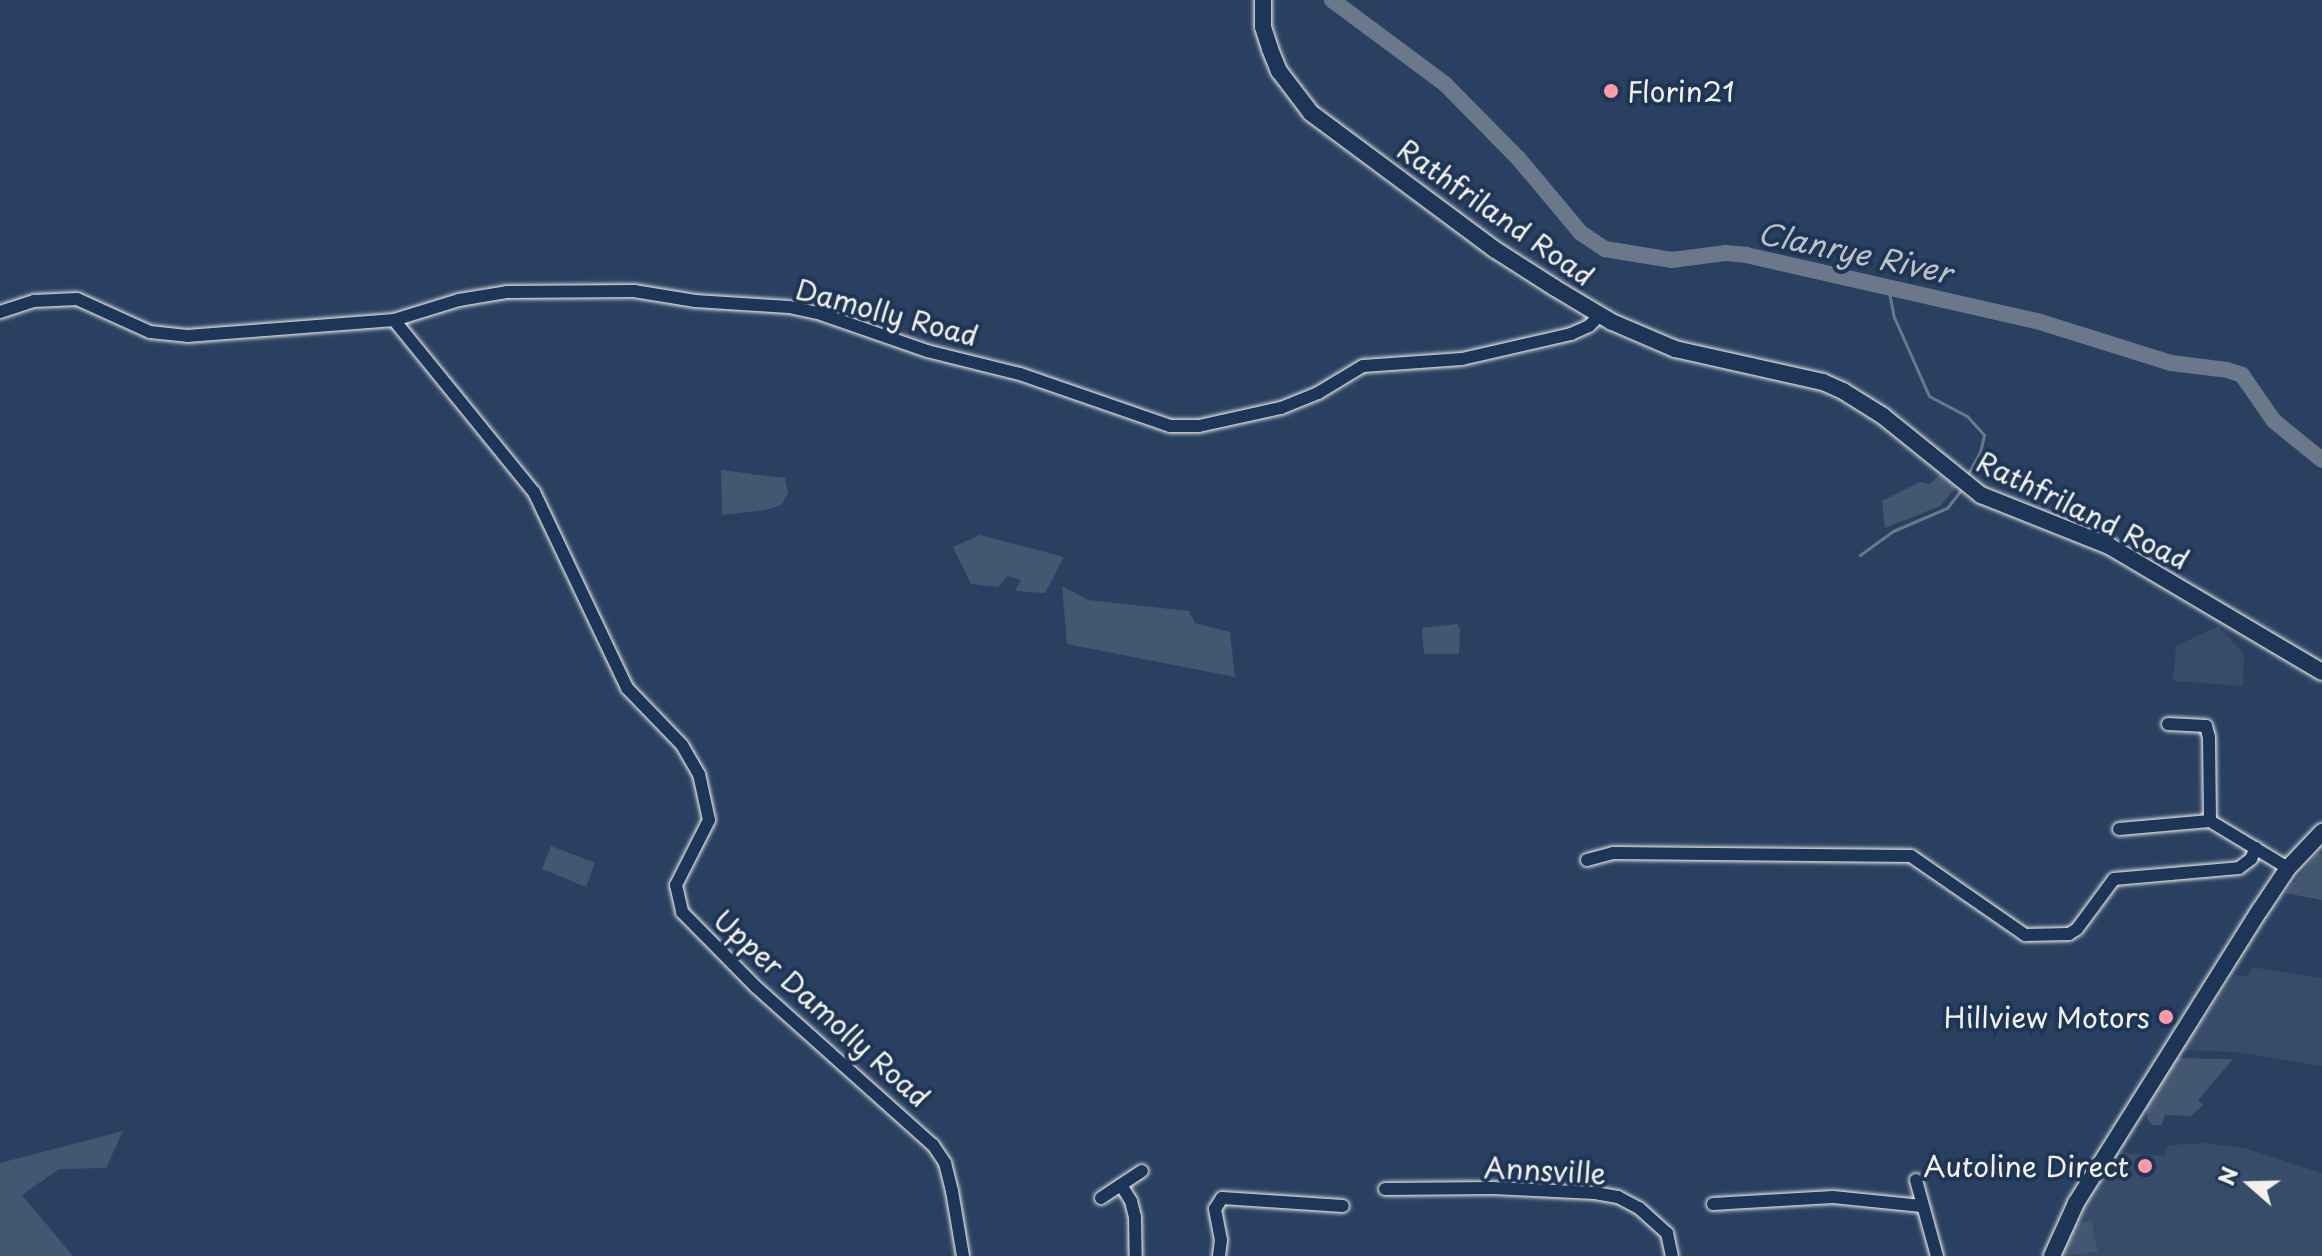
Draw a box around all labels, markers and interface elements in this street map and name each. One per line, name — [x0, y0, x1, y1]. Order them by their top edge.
place label: Florin21 — [1627, 74, 1735, 108]
marker: Florin21 — [1602, 82, 1620, 100]
street label: Rathfriland Road — [1392, 132, 1600, 292]
water label: Clanrye River — [1754, 214, 1956, 290]
street label: Damolly Road — [792, 271, 982, 353]
street label: Rathfriland Road — [1972, 444, 2194, 576]
street label: Upper Damolly Road — [707, 902, 937, 1114]
place label: Hillview Motors — [1944, 1000, 2150, 1034]
marker: Hillview Motors — [2157, 1008, 2175, 1026]
north arrow — [2210, 1144, 2290, 1224]
place label: Autoline Direct — [1923, 1149, 2129, 1183]
street label: Annsville — [1483, 1150, 1607, 1190]
marker: Autoline Direct — [2136, 1157, 2154, 1175]
text: N — [2208, 1162, 2245, 1189]

